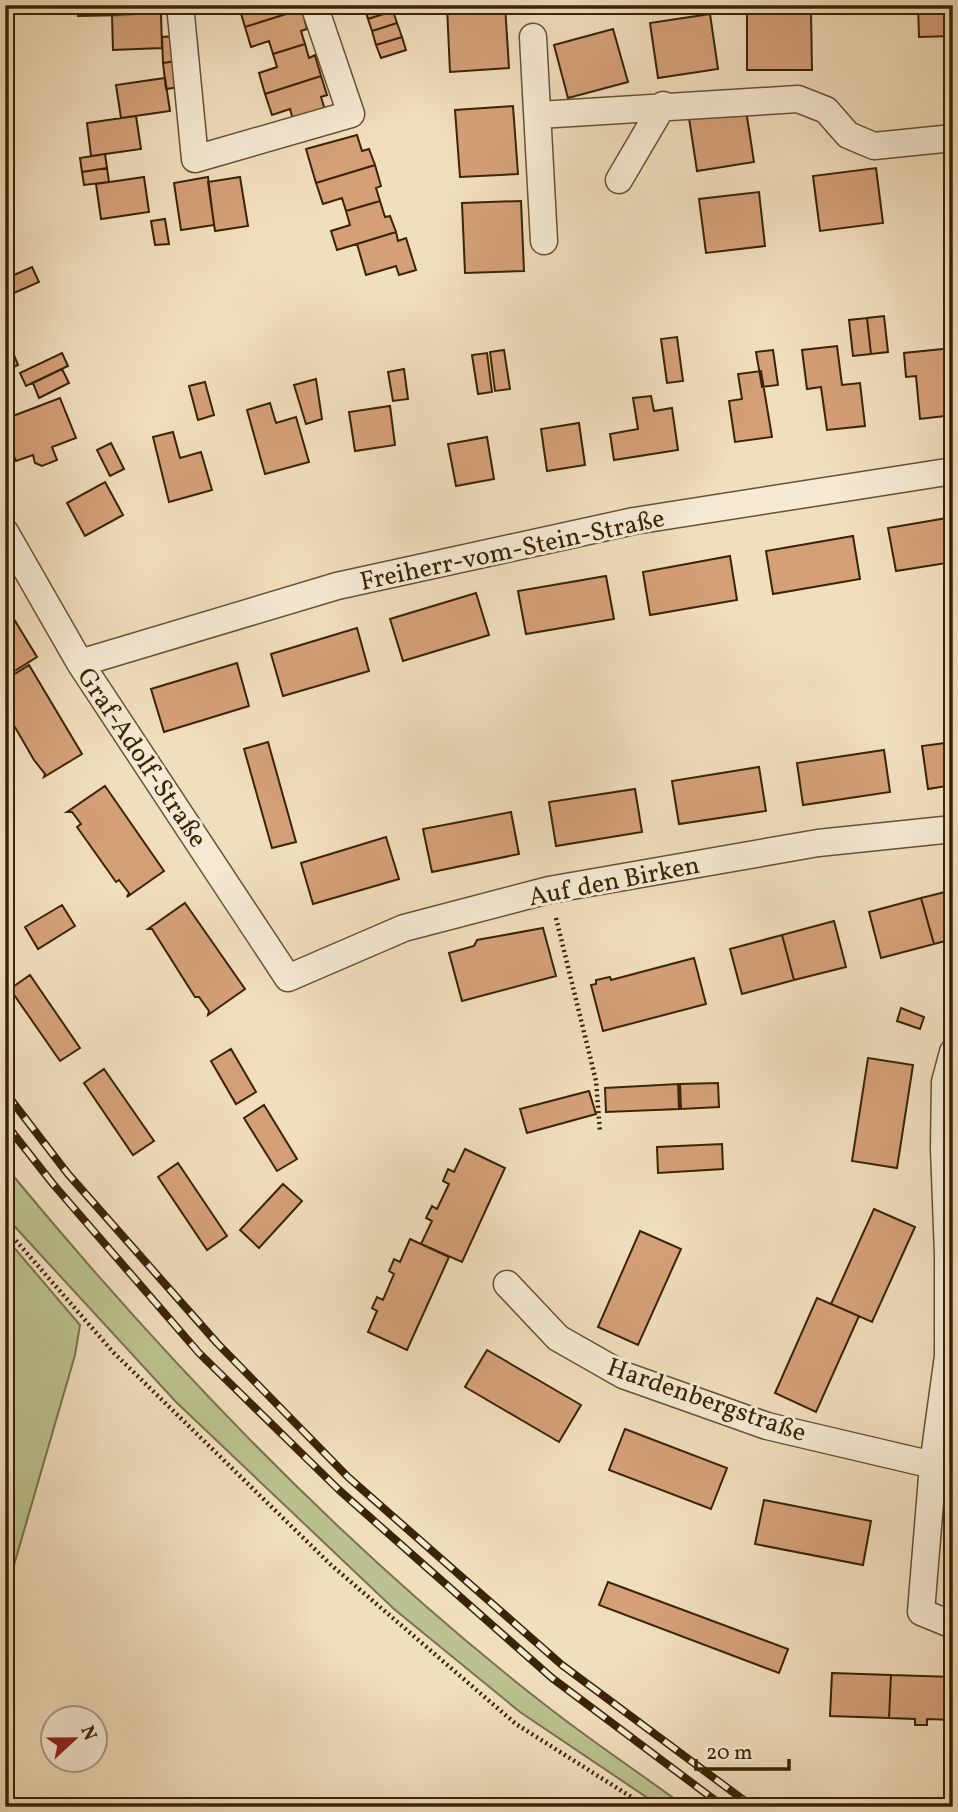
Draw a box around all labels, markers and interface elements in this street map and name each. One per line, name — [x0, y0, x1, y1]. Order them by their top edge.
street label: Freiherr-vom-Stein-Straße — [357, 501, 668, 601]
street label: Graf-Adolf-Straße — [68, 661, 215, 855]
street label: Auf den Birken — [526, 848, 703, 916]
street label: Hardenbergstraße — [602, 1350, 811, 1452]
north arrow — [38, 1703, 108, 1773]
text: N — [73, 1722, 103, 1745]
scale bar — [696, 1728, 788, 1772]
text: 20 m — [706, 1739, 752, 1768]

